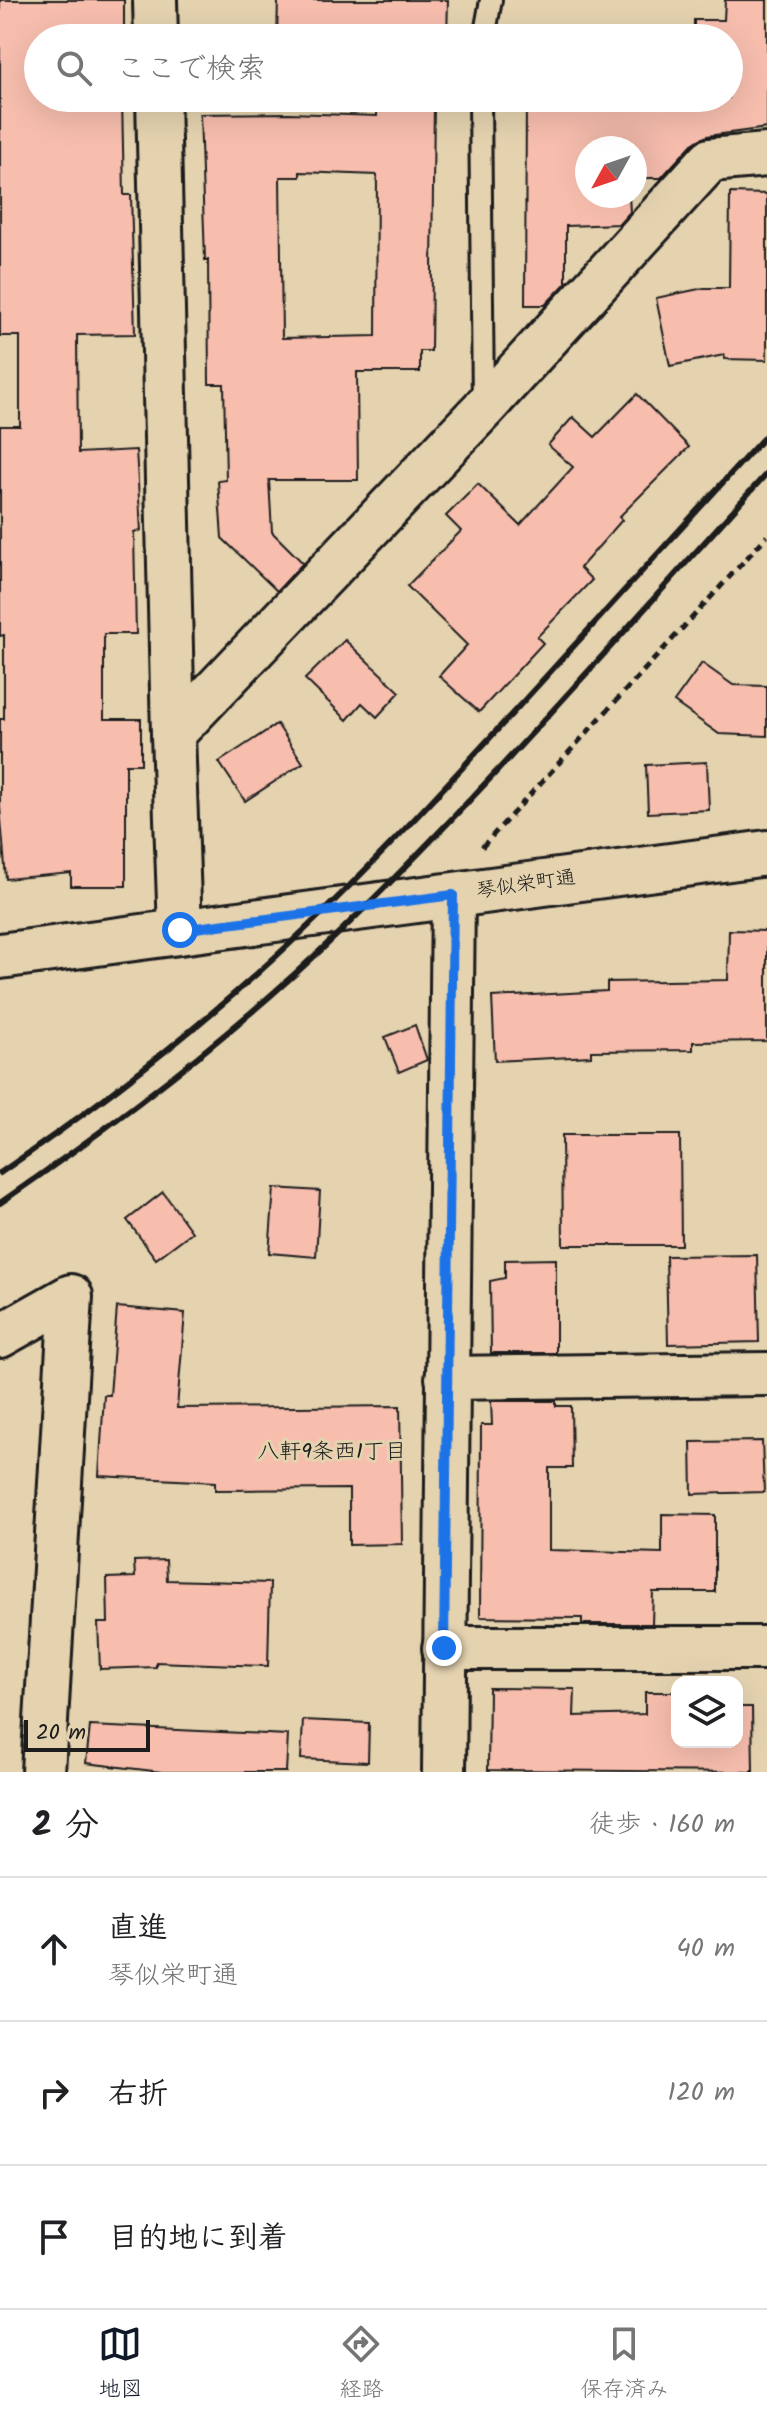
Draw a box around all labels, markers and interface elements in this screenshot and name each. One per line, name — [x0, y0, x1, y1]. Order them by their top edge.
search box — [24, 24, 743, 112]
icon: search — [52, 46, 96, 90]
text: ここで検索 — [116, 46, 266, 94]
north arrow — [575, 136, 647, 208]
street label: 琴似栄町通 — [474, 862, 578, 908]
route start — [162, 912, 198, 948]
district label: 八軒9条西1丁目 — [257, 1435, 407, 1470]
route end — [426, 1630, 462, 1666]
map controls — [671, 1676, 743, 1748]
button: layers — [671, 1676, 743, 1748]
scale bar — [24, 1716, 150, 1752]
text: 20 m — [36, 1716, 86, 1751]
text: 2 分 — [32, 1799, 99, 1853]
text: 徒歩 · 160 m — [589, 1804, 735, 1846]
text: 直進 — [108, 1905, 168, 1953]
icon: ahead — [32, 1927, 76, 1971]
text: 40 m — [677, 1928, 735, 1970]
text: 琴似栄町通 — [108, 1955, 238, 1997]
icon: right — [32, 2071, 76, 2115]
text: 右折 — [108, 2071, 168, 2119]
text: 120 m — [668, 2072, 735, 2114]
icon: arrive — [32, 2215, 76, 2259]
text: 目的地に到着 — [108, 2215, 288, 2263]
tab: 地図 — [98, 2322, 143, 2408]
tab: 経路 — [339, 2322, 384, 2408]
tab: 保存済み — [580, 2322, 669, 2408]

